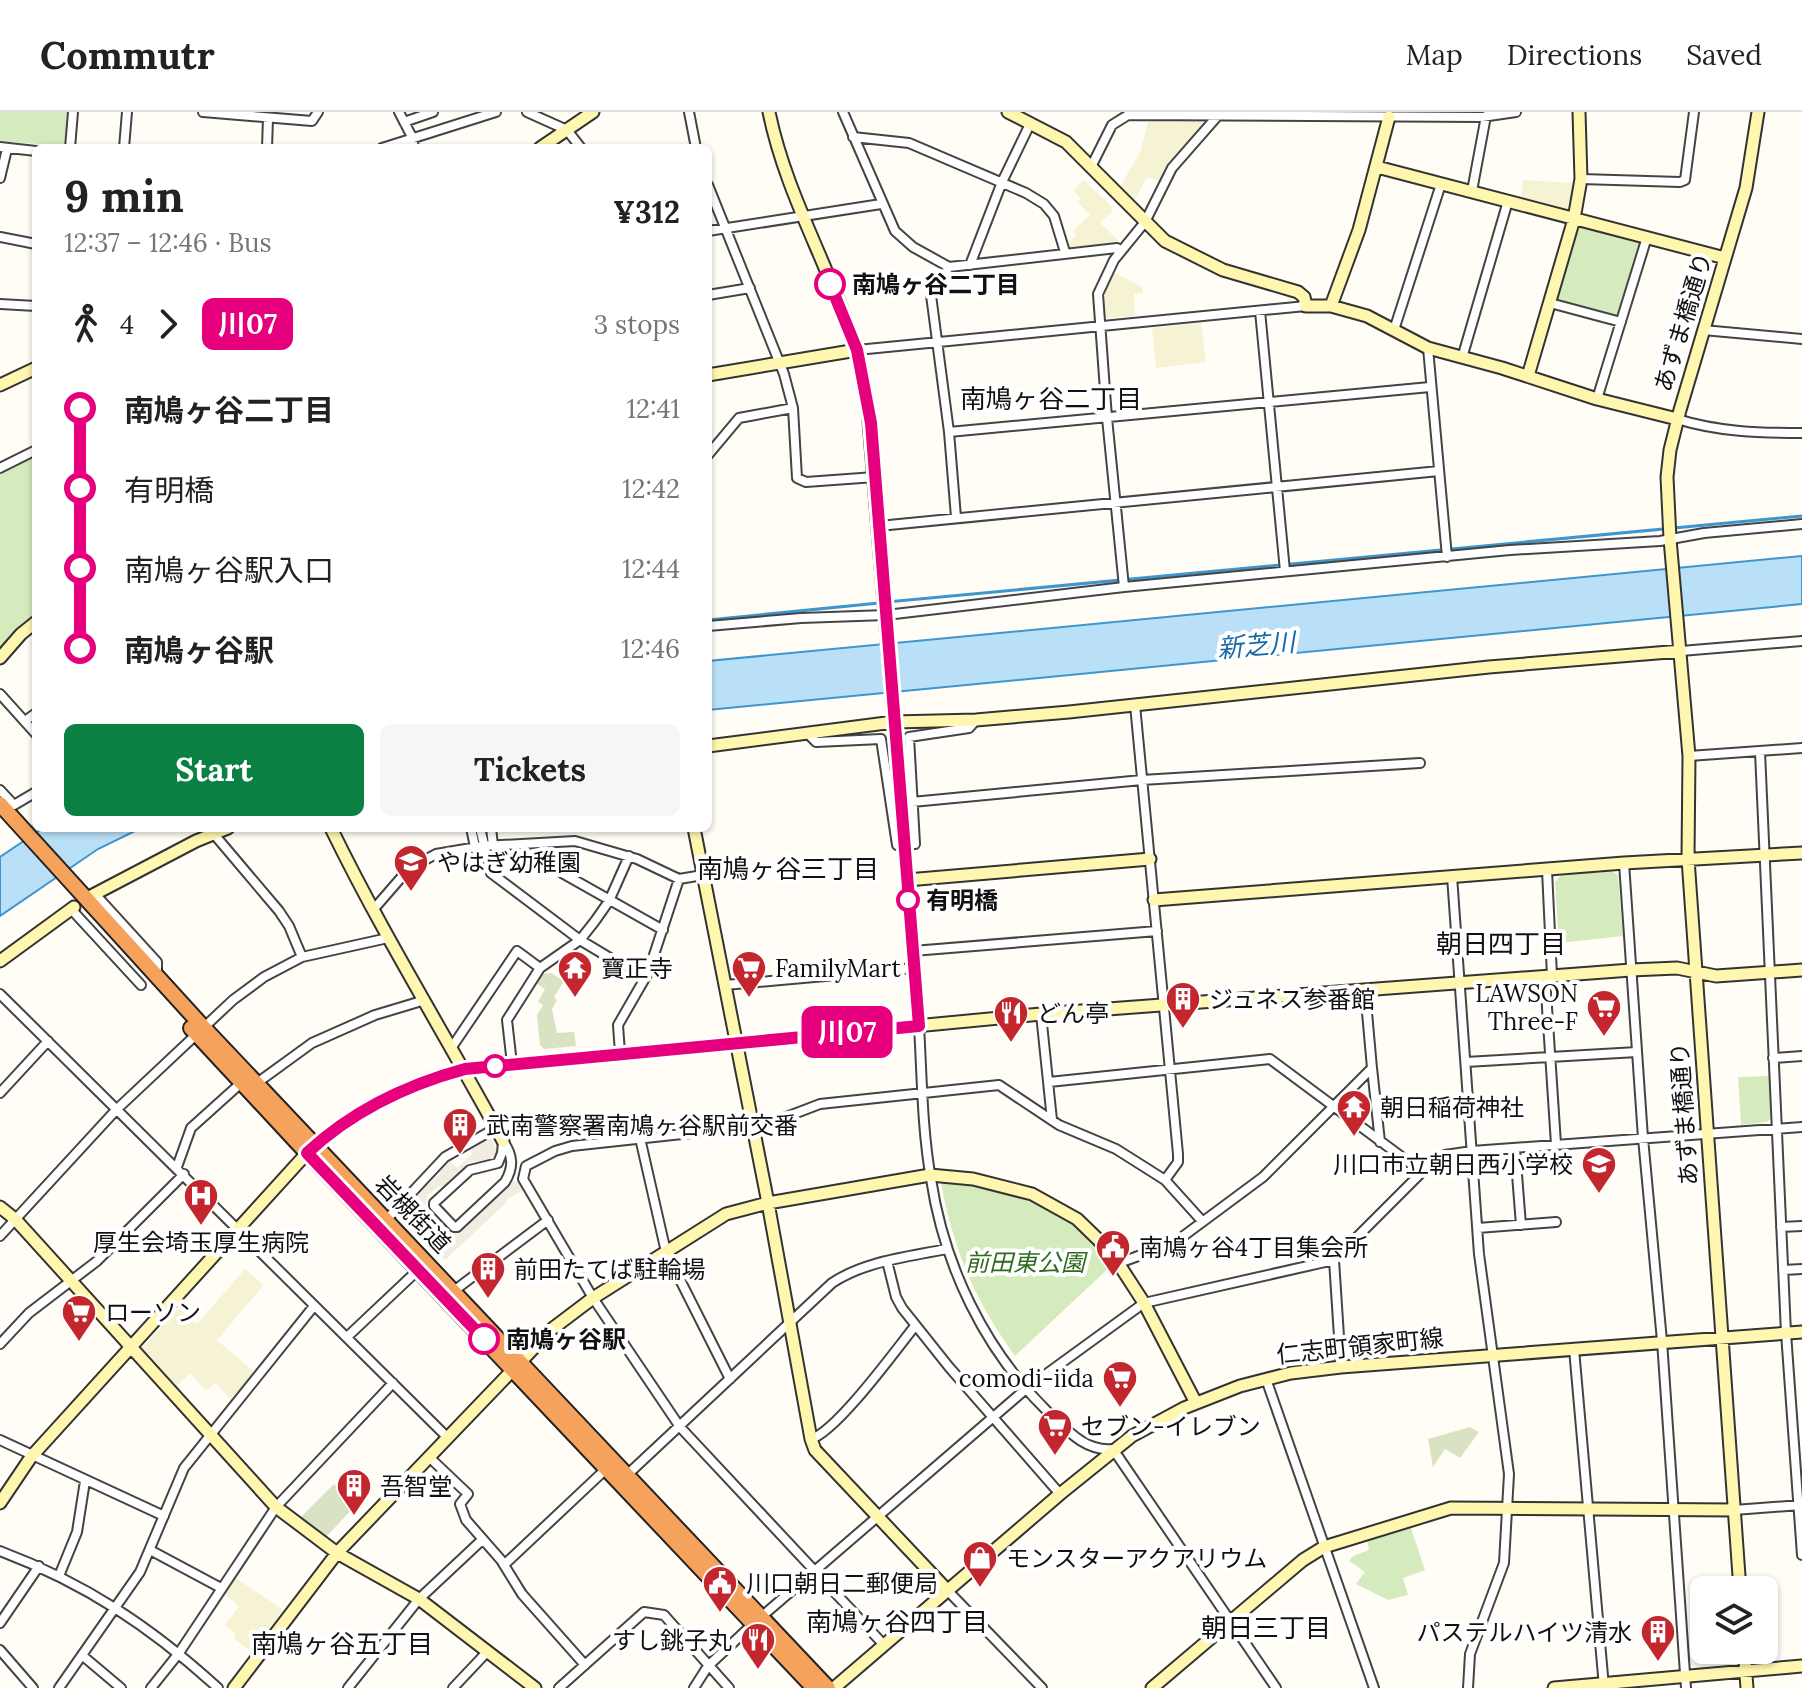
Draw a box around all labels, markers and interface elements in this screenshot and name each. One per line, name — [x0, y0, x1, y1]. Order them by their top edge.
text: Commutr — [40, 31, 215, 79]
text: Map — [1406, 37, 1463, 73]
text: Directions — [1507, 37, 1642, 73]
text: Saved — [1686, 37, 1762, 73]
text: 9 min — [64, 168, 184, 224]
text: ¥312 — [613, 193, 680, 231]
text: 12:37 – 12:46 · Bus — [64, 226, 272, 259]
street label: あずま橋通り — [1647, 249, 1719, 395]
marker: 南鳩ヶ谷二丁目 — [815, 269, 845, 299]
place label: 南鳩ヶ谷二丁目 — [852, 269, 1020, 300]
icon: walk — [64, 302, 108, 346]
icon: forward — [146, 302, 190, 346]
text: 川07 — [218, 306, 277, 342]
text: 4 — [120, 308, 134, 341]
text: 3 stops — [594, 308, 680, 341]
district label: 南鳩ヶ谷二丁目 — [960, 382, 1142, 415]
text: 南鳩ヶ谷二丁目 — [124, 391, 334, 429]
text: 12:41 — [627, 392, 680, 425]
text: 有明橋 — [124, 471, 214, 509]
text: 12:42 — [622, 472, 680, 505]
text: 南鳩ヶ谷駅入口 — [124, 551, 334, 589]
text: 12:44 — [622, 552, 680, 585]
water label: 新芝川 — [1216, 625, 1299, 665]
text: 南鳩ヶ谷駅 — [124, 631, 274, 669]
text: 12:46 — [621, 632, 680, 665]
button: Start — [64, 724, 364, 816]
button: Tickets — [380, 724, 680, 816]
school or university icon: やはぎ幼稚園 — [392, 843, 430, 893]
place label: やはぎ幼稚園 — [437, 847, 581, 878]
district label: 南鳩ヶ谷三丁目 — [697, 852, 879, 885]
place label: 有明橋 — [926, 885, 998, 916]
marker: 有明橋 — [897, 889, 919, 911]
district label: 朝日四丁目 — [1436, 927, 1566, 960]
temple icon: 寶正寺 — [556, 949, 594, 999]
supermarket icon: FamilyMart — [730, 949, 768, 999]
place label: 寶正寺 — [601, 953, 673, 984]
place label: FamilyMart — [775, 953, 901, 984]
place label: LAWSON Three-F — [1475, 978, 1578, 1037]
building icon: ジュネス参番館 — [1164, 980, 1202, 1030]
place label: ジュネス参番館 — [1209, 984, 1375, 1015]
supermarket icon: LAWSON Three-F — [1585, 988, 1623, 1038]
restaurant icon: どん亭 — [992, 994, 1030, 1044]
place label: どん亭 — [1037, 998, 1109, 1029]
line badge: 川07 — [801, 1006, 893, 1058]
text: 川07 — [818, 1014, 876, 1050]
street label: あずま橋通り — [1664, 1041, 1704, 1187]
unlabelled marker — [484, 1055, 506, 1077]
temple icon: 朝日稲荷神社 — [1335, 1088, 1373, 1138]
place label: 朝日稲荷神社 — [1380, 1092, 1524, 1123]
building icon: 武南警察署南鳩ヶ谷駅前交番 — [441, 1106, 479, 1156]
place label: 武南警察署南鳩ヶ谷駅前交番 — [486, 1110, 798, 1141]
school or university icon: 川口市立朝日西小学校 — [1580, 1145, 1618, 1195]
place label: 川口市立朝日西小学校 — [1333, 1149, 1573, 1180]
street label: 岩槻街道 — [369, 1169, 457, 1259]
hospital icon: 厚生会埼玉厚生病院 — [182, 1177, 220, 1227]
place label: 厚生会埼玉厚生病院 — [93, 1227, 309, 1258]
public building icon: 南鳩ヶ谷4丁目集会所 — [1094, 1228, 1132, 1278]
place label: 南鳩ヶ谷4丁目集会所 — [1139, 1232, 1368, 1263]
park label: 前田東公園 — [965, 1247, 1088, 1278]
building icon: 前田たてば駐輪場 — [469, 1250, 507, 1300]
place label: 前田たてば駐輪場 — [514, 1254, 706, 1285]
supermarket icon: ローソン — [60, 1293, 98, 1343]
place label: ローソン — [105, 1297, 201, 1328]
street label: 仁志町領家町線 — [1275, 1322, 1445, 1370]
marker: 南鳩ヶ谷駅 — [469, 1324, 499, 1354]
place label: 南鳩ヶ谷駅 — [506, 1324, 626, 1355]
supermarket icon: comodi-iida — [1101, 1359, 1139, 1409]
place label: comodi-iida — [959, 1363, 1094, 1394]
supermarket icon: セブン-イレブン — [1036, 1407, 1074, 1457]
place label: セブン-イレブン — [1081, 1411, 1261, 1442]
building icon: 吾智堂 — [335, 1467, 373, 1517]
place label: 吾智堂 — [380, 1471, 452, 1502]
shop icon: モンスターアクアリウム — [961, 1539, 999, 1589]
place label: モンスターアクアリウム — [1006, 1543, 1267, 1574]
public building icon: 川口朝日二郵便局 — [701, 1564, 739, 1614]
place label: 川口朝日二郵便局 — [746, 1568, 938, 1599]
map controls — [1690, 1576, 1778, 1664]
button: layers — [1690, 1576, 1778, 1664]
district label: 南鳩ヶ谷四丁目 — [806, 1605, 988, 1638]
district label: 朝日三丁目 — [1201, 1611, 1331, 1644]
building icon: パステルハイツ清水 — [1639, 1613, 1677, 1663]
place label: パステルハイツ清水 — [1416, 1617, 1632, 1648]
restaurant icon: すし銚子丸 — [739, 1621, 777, 1671]
place label: すし銚子丸 — [612, 1625, 732, 1656]
district label: 南鳩ヶ谷五丁目 — [251, 1627, 433, 1660]

